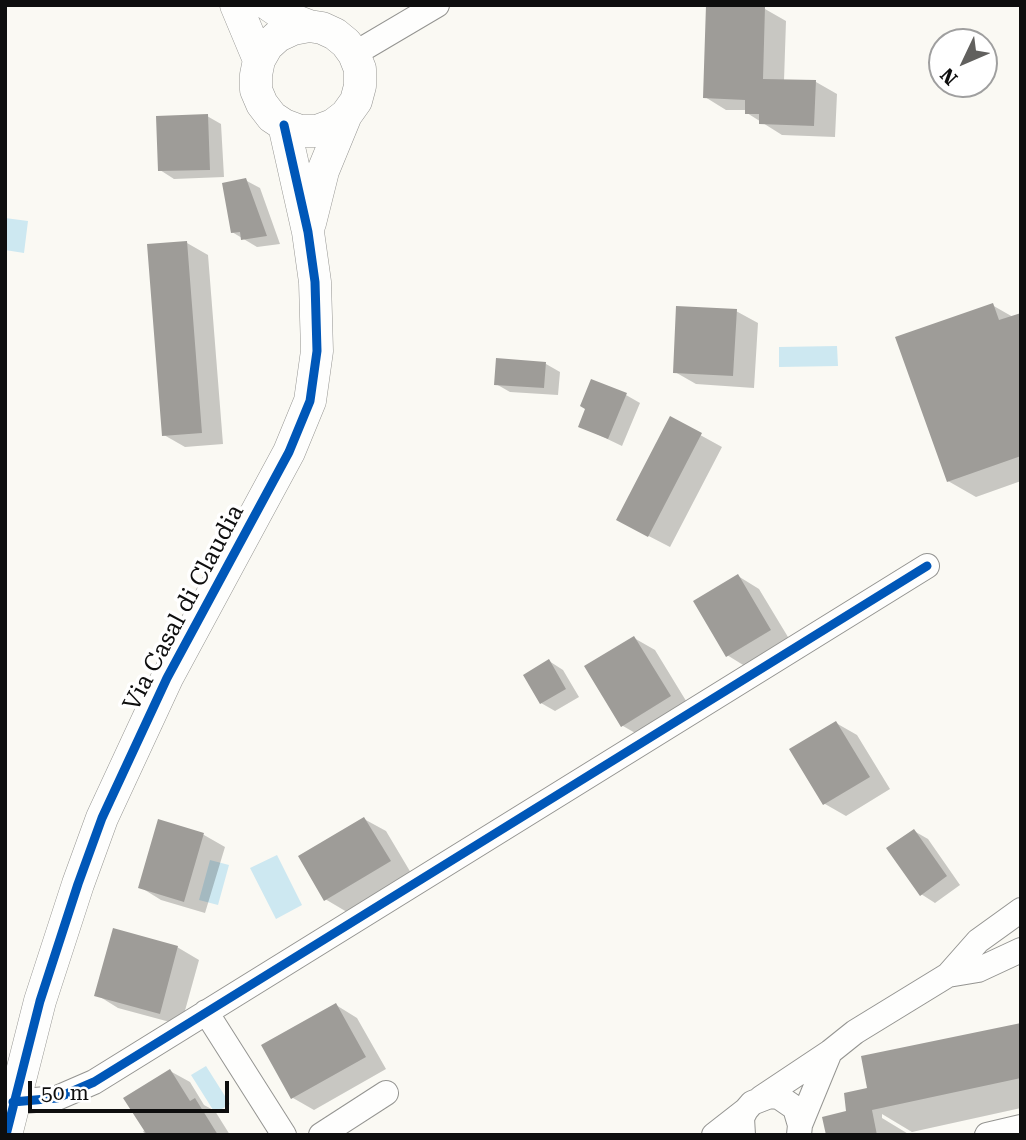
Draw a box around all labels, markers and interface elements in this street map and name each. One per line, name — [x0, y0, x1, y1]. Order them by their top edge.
north arrow — [928, 28, 998, 98]
text: N — [936, 63, 962, 90]
street label: Via Casal di Claudia — [117, 500, 251, 716]
scale bar — [32, 1066, 233, 1110]
text: 50 m — [41, 1081, 89, 1105]

